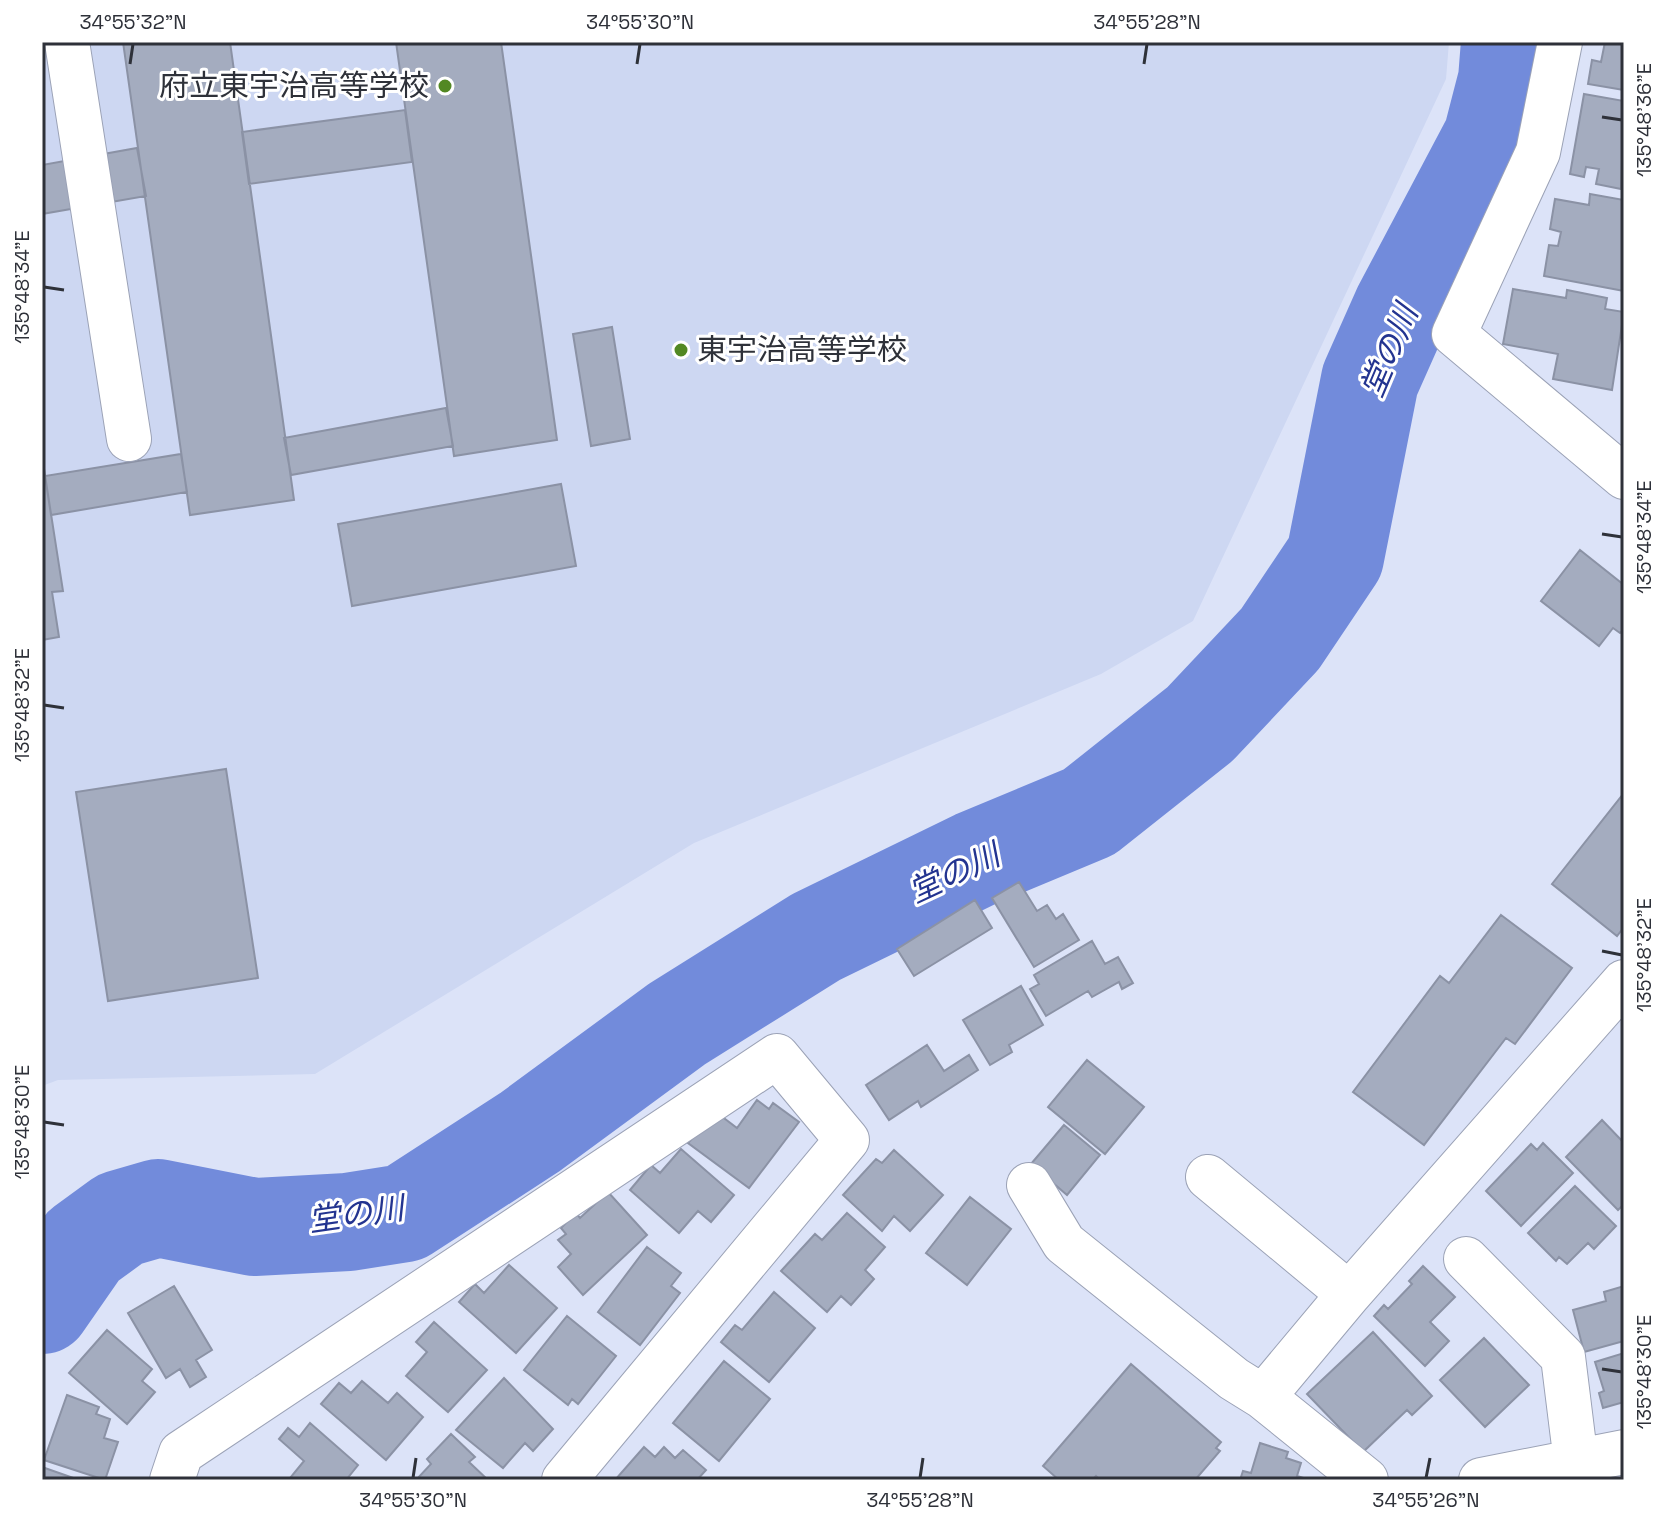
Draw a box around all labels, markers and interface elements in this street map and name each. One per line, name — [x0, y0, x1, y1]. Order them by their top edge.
text: 34°55'32"N — [79, 9, 187, 35]
text: 34°55'30"N — [586, 9, 694, 35]
text: 34°55'28"N — [1093, 9, 1201, 35]
text: 135°48'36"E — [1631, 63, 1657, 177]
place label: 府立東宇治高等学校 — [159, 66, 429, 105]
marker: 府立東宇治高等学校 — [436, 77, 454, 95]
text: 135°48'34"E — [9, 230, 35, 344]
water label: 堂の川 — [1352, 296, 1427, 403]
place label: 東宇治高等学校 — [697, 330, 907, 369]
marker: 東宇治高等学校 — [672, 341, 690, 359]
text: 135°48'34"E — [1631, 480, 1657, 594]
text: 135°48'32"E — [9, 648, 35, 762]
water label: 堂の川 — [902, 833, 1009, 911]
text: 135°48'32"E — [1631, 898, 1657, 1012]
text: 135°48'30"E — [9, 1065, 35, 1179]
water label: 堂の川 — [306, 1187, 409, 1240]
text: 135°48'30"E — [1631, 1315, 1657, 1429]
text: 34°55'30"N — [359, 1487, 467, 1513]
text: 34°55'28"N — [866, 1487, 974, 1513]
text: 34°55'26"N — [1372, 1487, 1480, 1513]

